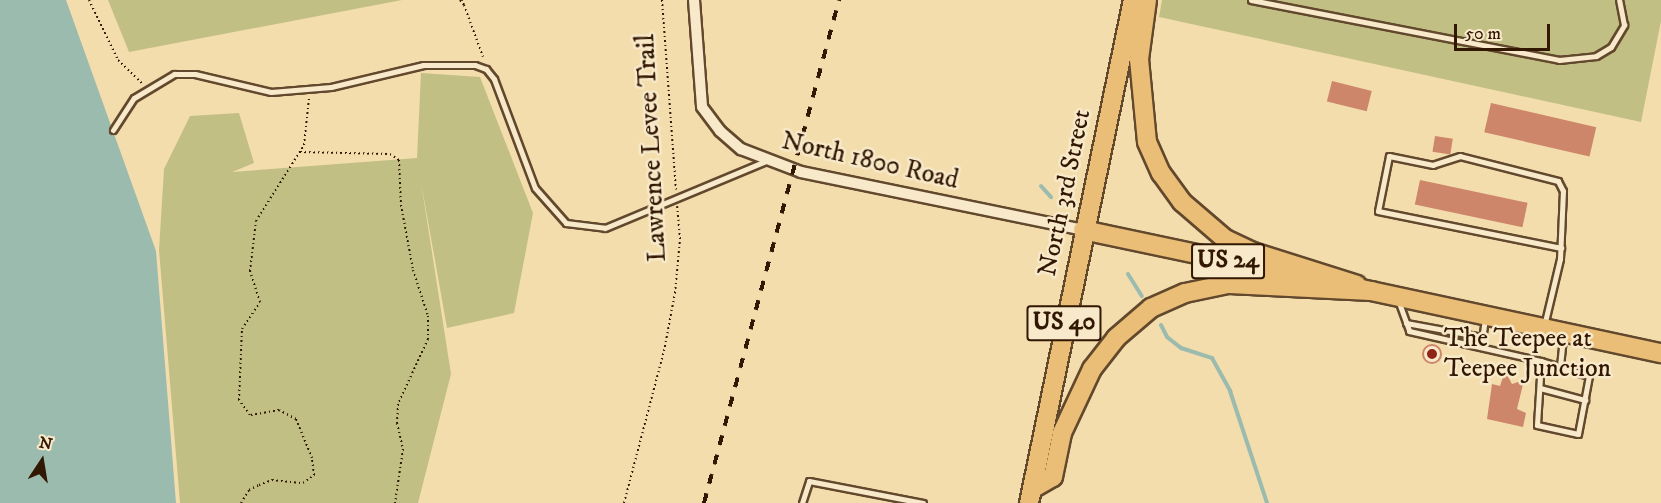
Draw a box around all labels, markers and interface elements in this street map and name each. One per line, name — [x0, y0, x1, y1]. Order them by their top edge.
scale bar — [1457, 12, 1553, 50]
text: 50 m — [1465, 23, 1501, 45]
street label: Lawrence Levee Trail — [630, 33, 674, 263]
street label: North 3rd Street — [1032, 107, 1098, 279]
street label: North 1800 Road — [779, 125, 961, 197]
road number: US 24 — [1190, 240, 1266, 282]
road number: US 40 — [1025, 302, 1103, 344]
place label: The Teepee at Teepee Junction — [1444, 323, 1611, 384]
marker: The Teepee at Teepee Junction — [1425, 347, 1439, 361]
north arrow — [12, 431, 72, 491]
text: N — [37, 432, 54, 455]

